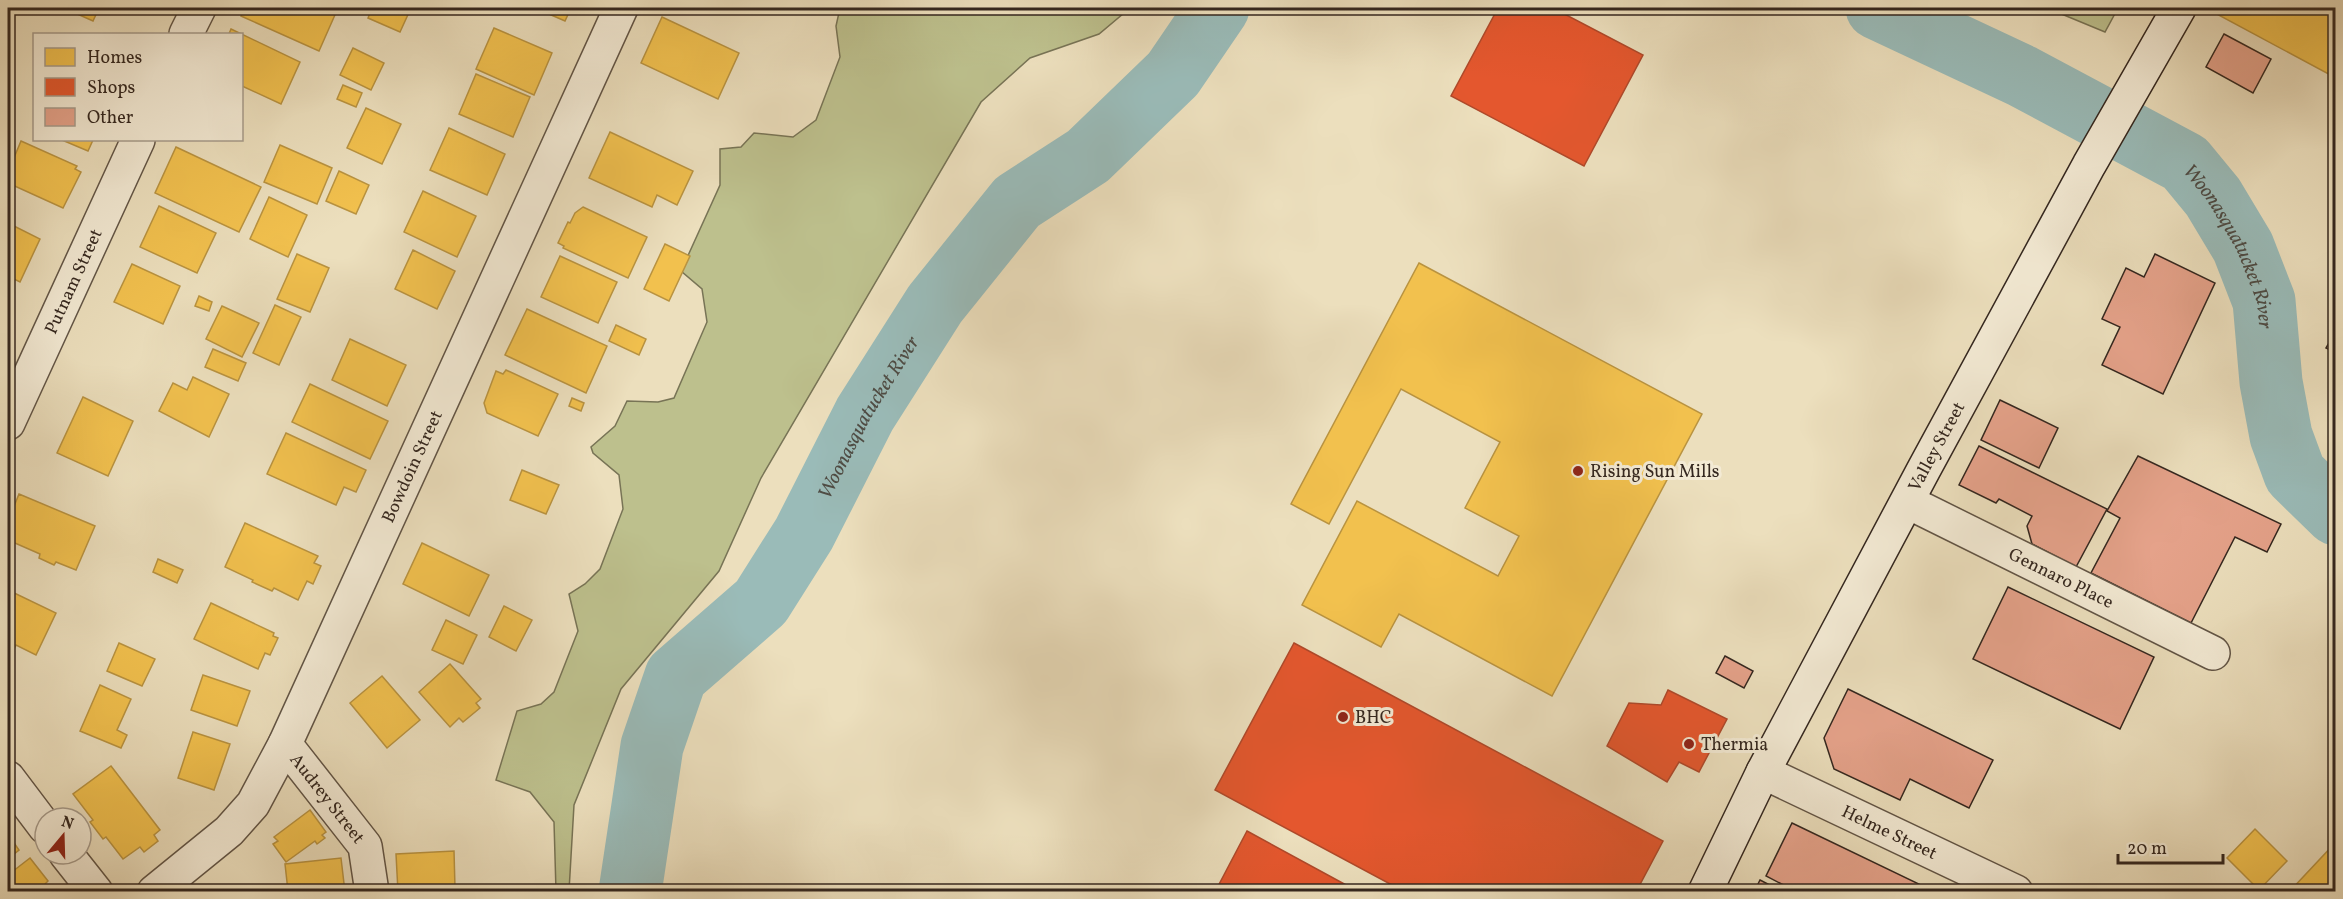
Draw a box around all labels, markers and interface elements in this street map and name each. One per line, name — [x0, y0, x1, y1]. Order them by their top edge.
legend — [33, 33, 243, 141]
text: Homes — [87, 46, 142, 71]
text: Shops — [87, 76, 135, 101]
text: Other — [87, 106, 134, 131]
water label: Woonasquatucket River — [2175, 159, 2278, 330]
street label: Putnam Street — [39, 225, 110, 339]
water label: Woonasquatucket River — [812, 331, 927, 504]
street label: Valley Street — [1903, 398, 1972, 497]
street label: Bowdoin Street — [377, 407, 450, 527]
place label: Rising Sun Mills — [1590, 460, 1719, 485]
marker: Rising Sun Mills — [1571, 464, 1585, 478]
street label: Gennaro Place — [2004, 543, 2117, 616]
place label: BHC — [1355, 706, 1392, 731]
marker: BHC — [1336, 710, 1350, 724]
place label: Thermia — [1701, 733, 1768, 758]
marker: Thermia — [1682, 737, 1696, 751]
street label: Audrey Street — [283, 749, 370, 850]
street label: Helme Street — [1837, 800, 1941, 867]
north arrow — [33, 806, 93, 866]
text: N — [58, 811, 77, 836]
scale bar — [2118, 827, 2223, 865]
text: 20 m — [2127, 837, 2167, 862]

